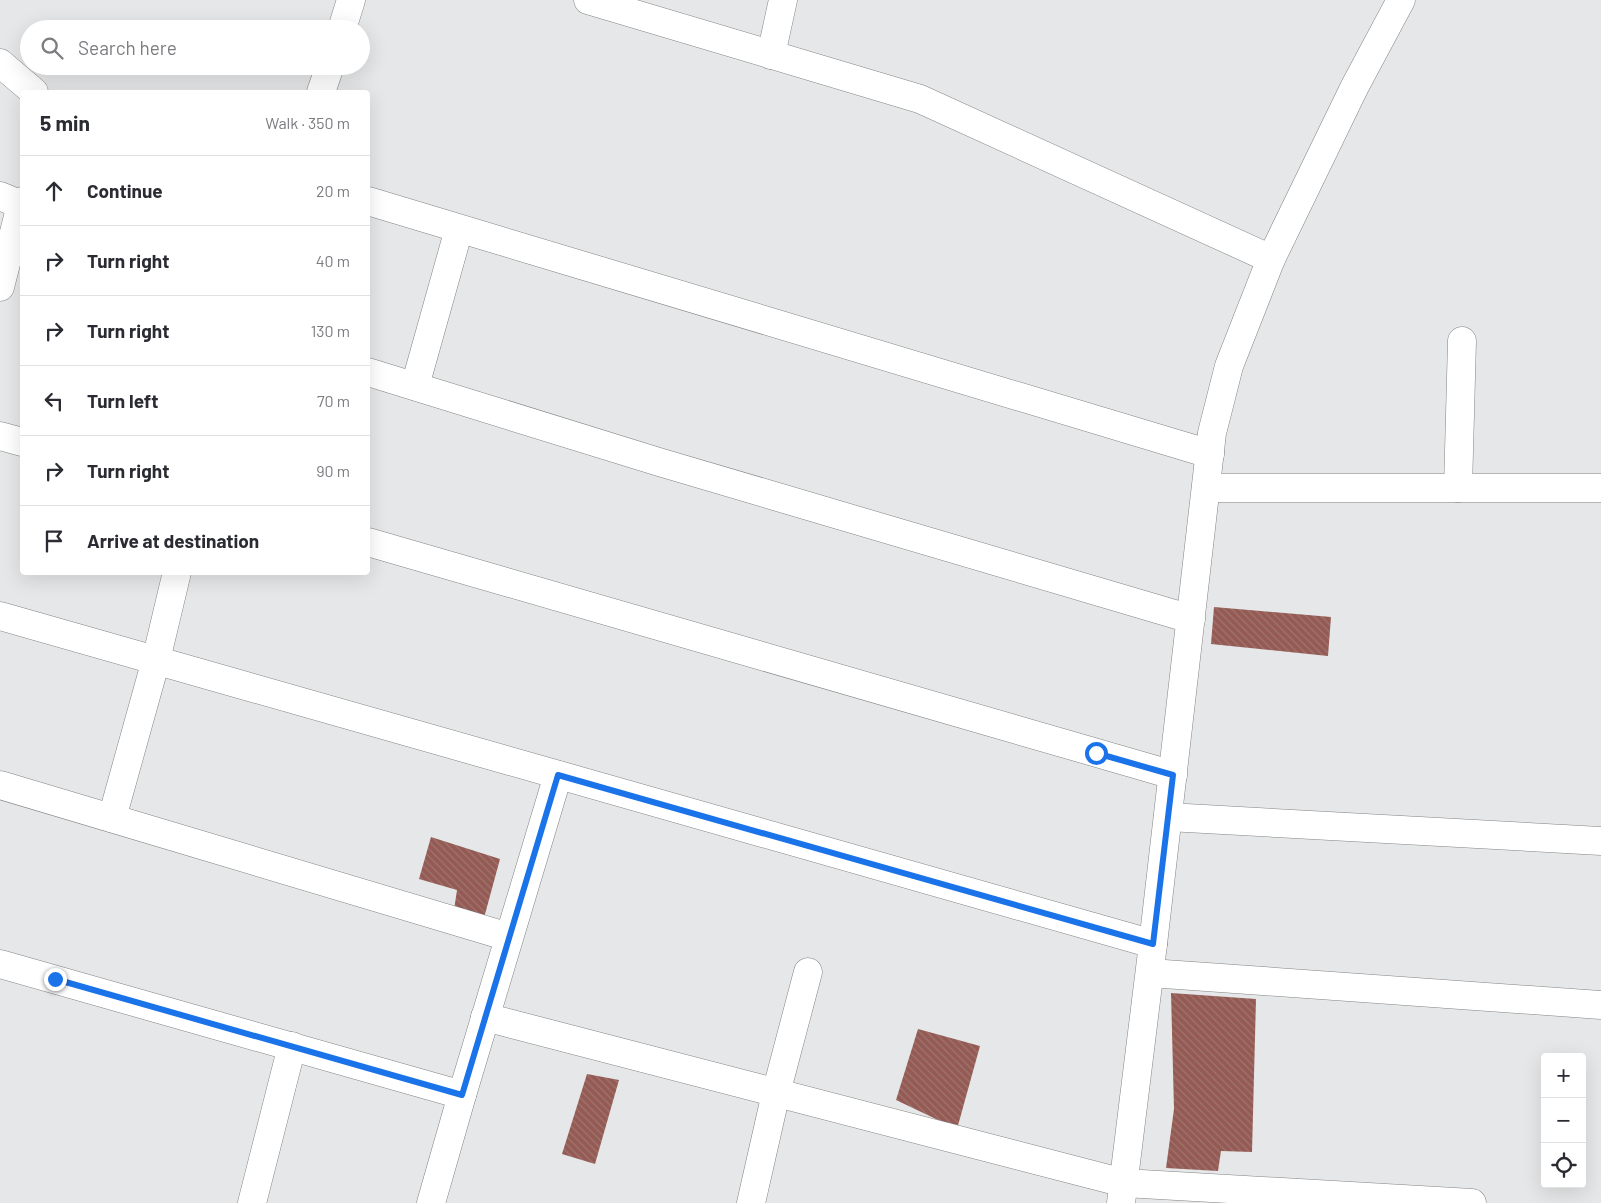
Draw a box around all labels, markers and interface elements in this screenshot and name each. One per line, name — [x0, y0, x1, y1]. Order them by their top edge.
search box — [20, 20, 370, 75]
icon: search — [38, 34, 66, 62]
text: Search here — [78, 36, 177, 59]
text: 5 min — [40, 110, 90, 135]
text: Walk · 350 m — [265, 113, 350, 132]
icon: ahead — [40, 177, 68, 205]
text: Continue — [87, 179, 163, 202]
text: 20 m — [316, 181, 350, 200]
icon: right — [40, 247, 68, 275]
text: Turn right — [87, 249, 169, 272]
text: 40 m — [316, 251, 350, 270]
icon: right — [40, 317, 68, 345]
text: Turn right — [87, 319, 169, 342]
text: 130 m — [311, 321, 350, 340]
icon: left — [40, 387, 68, 415]
text: Turn left — [87, 389, 158, 412]
text: 70 m — [317, 391, 350, 410]
icon: right — [40, 457, 68, 485]
text: Turn right — [87, 459, 169, 482]
text: 90 m — [316, 461, 350, 480]
icon: arrive — [40, 527, 68, 555]
text: Arrive at destination — [87, 529, 259, 552]
route start — [1085, 742, 1108, 765]
route end — [44, 968, 67, 991]
map controls — [1541, 1053, 1586, 1188]
button: + — [1541, 1053, 1586, 1098]
button: − — [1541, 1098, 1586, 1143]
button: locate — [1541, 1143, 1586, 1188]

